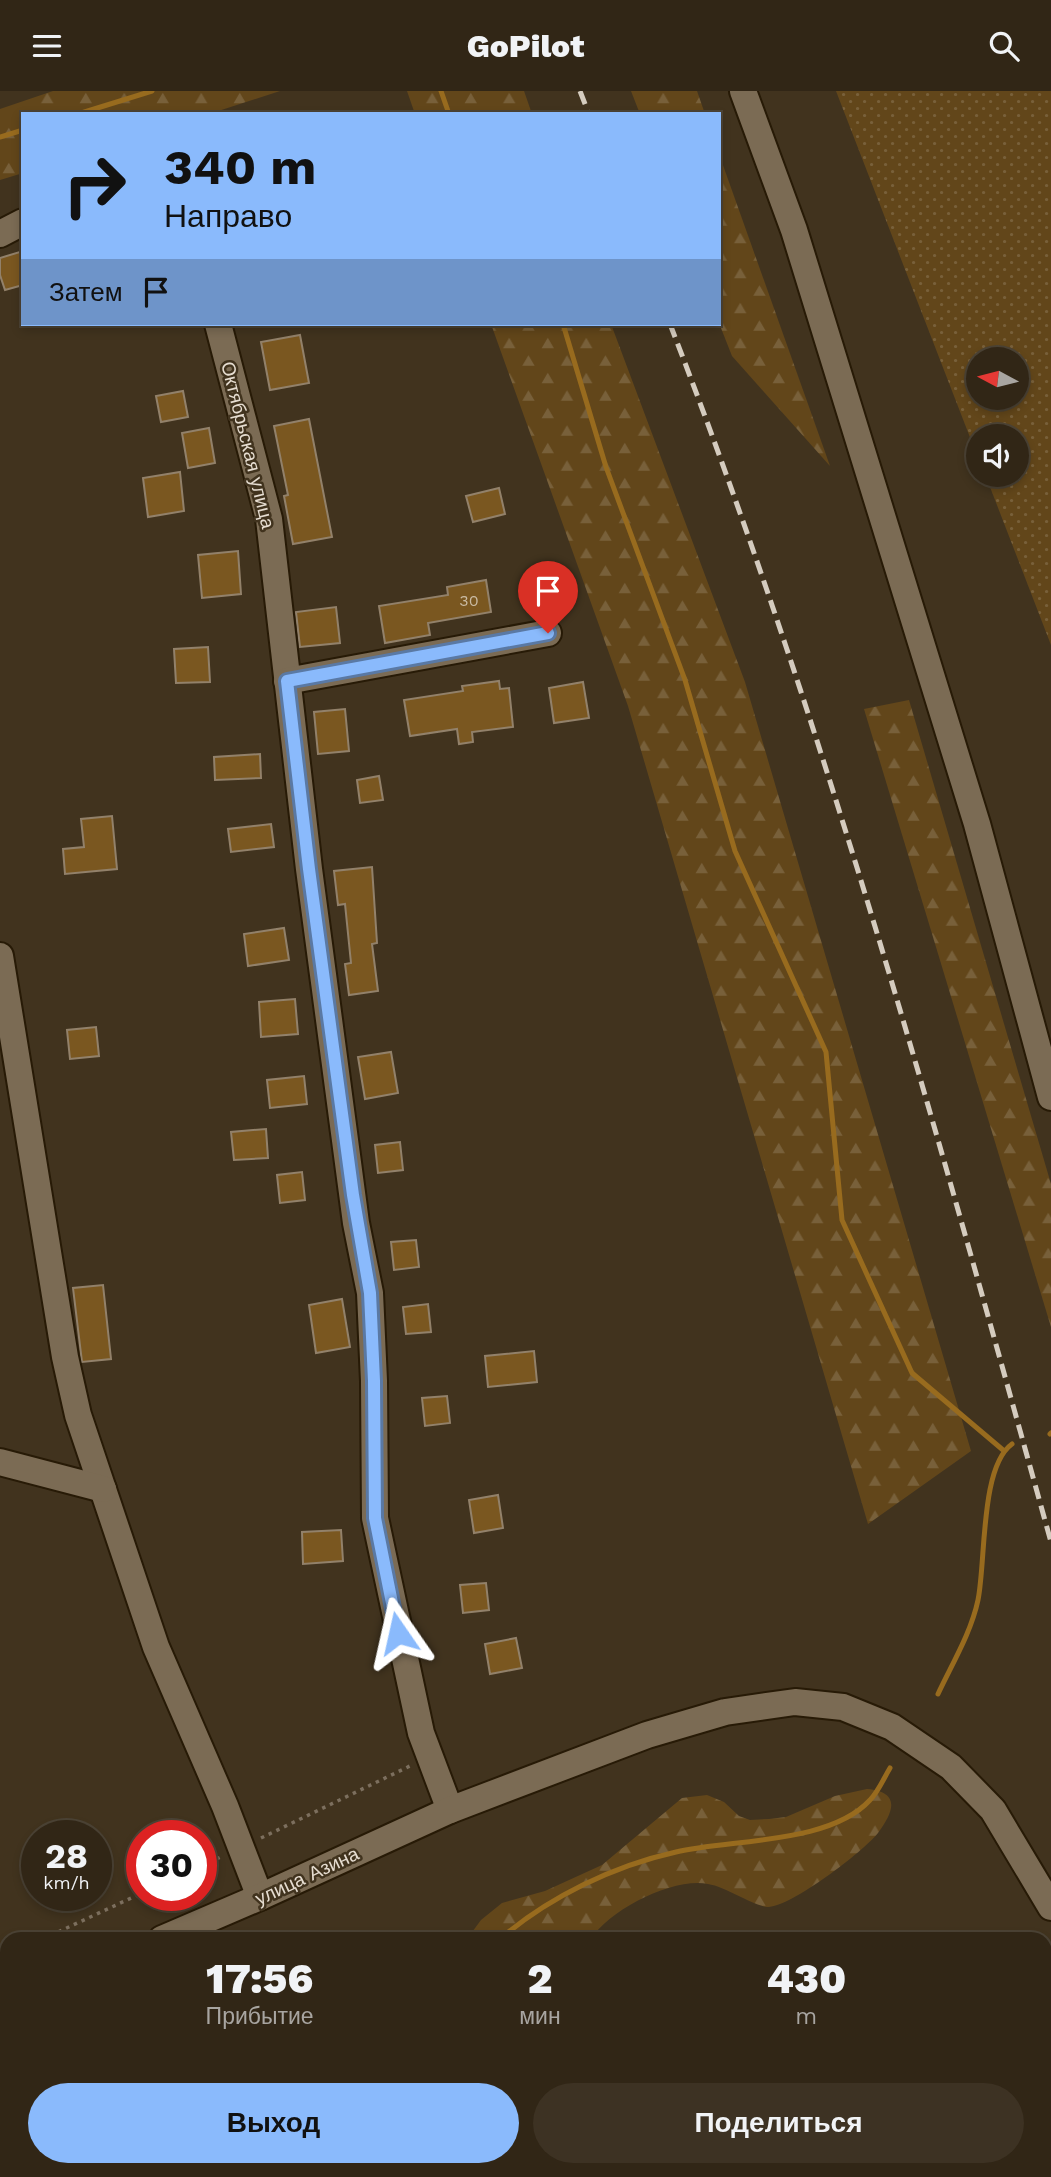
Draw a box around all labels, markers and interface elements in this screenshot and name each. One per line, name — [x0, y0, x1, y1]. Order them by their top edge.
icon: menu — [28, 27, 66, 65]
text: GoPilot — [467, 27, 584, 65]
icon: search — [985, 27, 1023, 65]
text: 340 m — [164, 138, 316, 196]
icon: right — [49, 140, 140, 231]
text: Направо — [164, 197, 292, 235]
icon: arrive — [137, 273, 175, 311]
text: Затем — [49, 277, 123, 307]
north arrow — [966, 347, 1029, 409]
map controls — [966, 347, 1029, 487]
street label: Октябрьская улица — [216, 359, 280, 531]
button: sound — [966, 424, 1029, 487]
pin — [518, 561, 578, 633]
icon: arrive — [529, 572, 567, 610]
house number: 30 — [459, 591, 479, 610]
position arrow — [361, 1596, 435, 1670]
speed limit sign: 30 — [126, 1820, 217, 1911]
text: 28 — [45, 1835, 88, 1877]
street label: улица Азина — [251, 1842, 363, 1910]
text: km/h — [43, 1872, 90, 1893]
text: 17:56 — [206, 1954, 313, 2003]
text: 2 — [527, 1954, 553, 2003]
text: 430 — [766, 1954, 846, 2003]
text: Прибытие — [206, 2003, 314, 2030]
text: мин — [519, 2003, 561, 2030]
text: m — [795, 2003, 817, 2030]
button: Выход — [28, 2083, 519, 2163]
button: Поделиться — [533, 2083, 1024, 2163]

